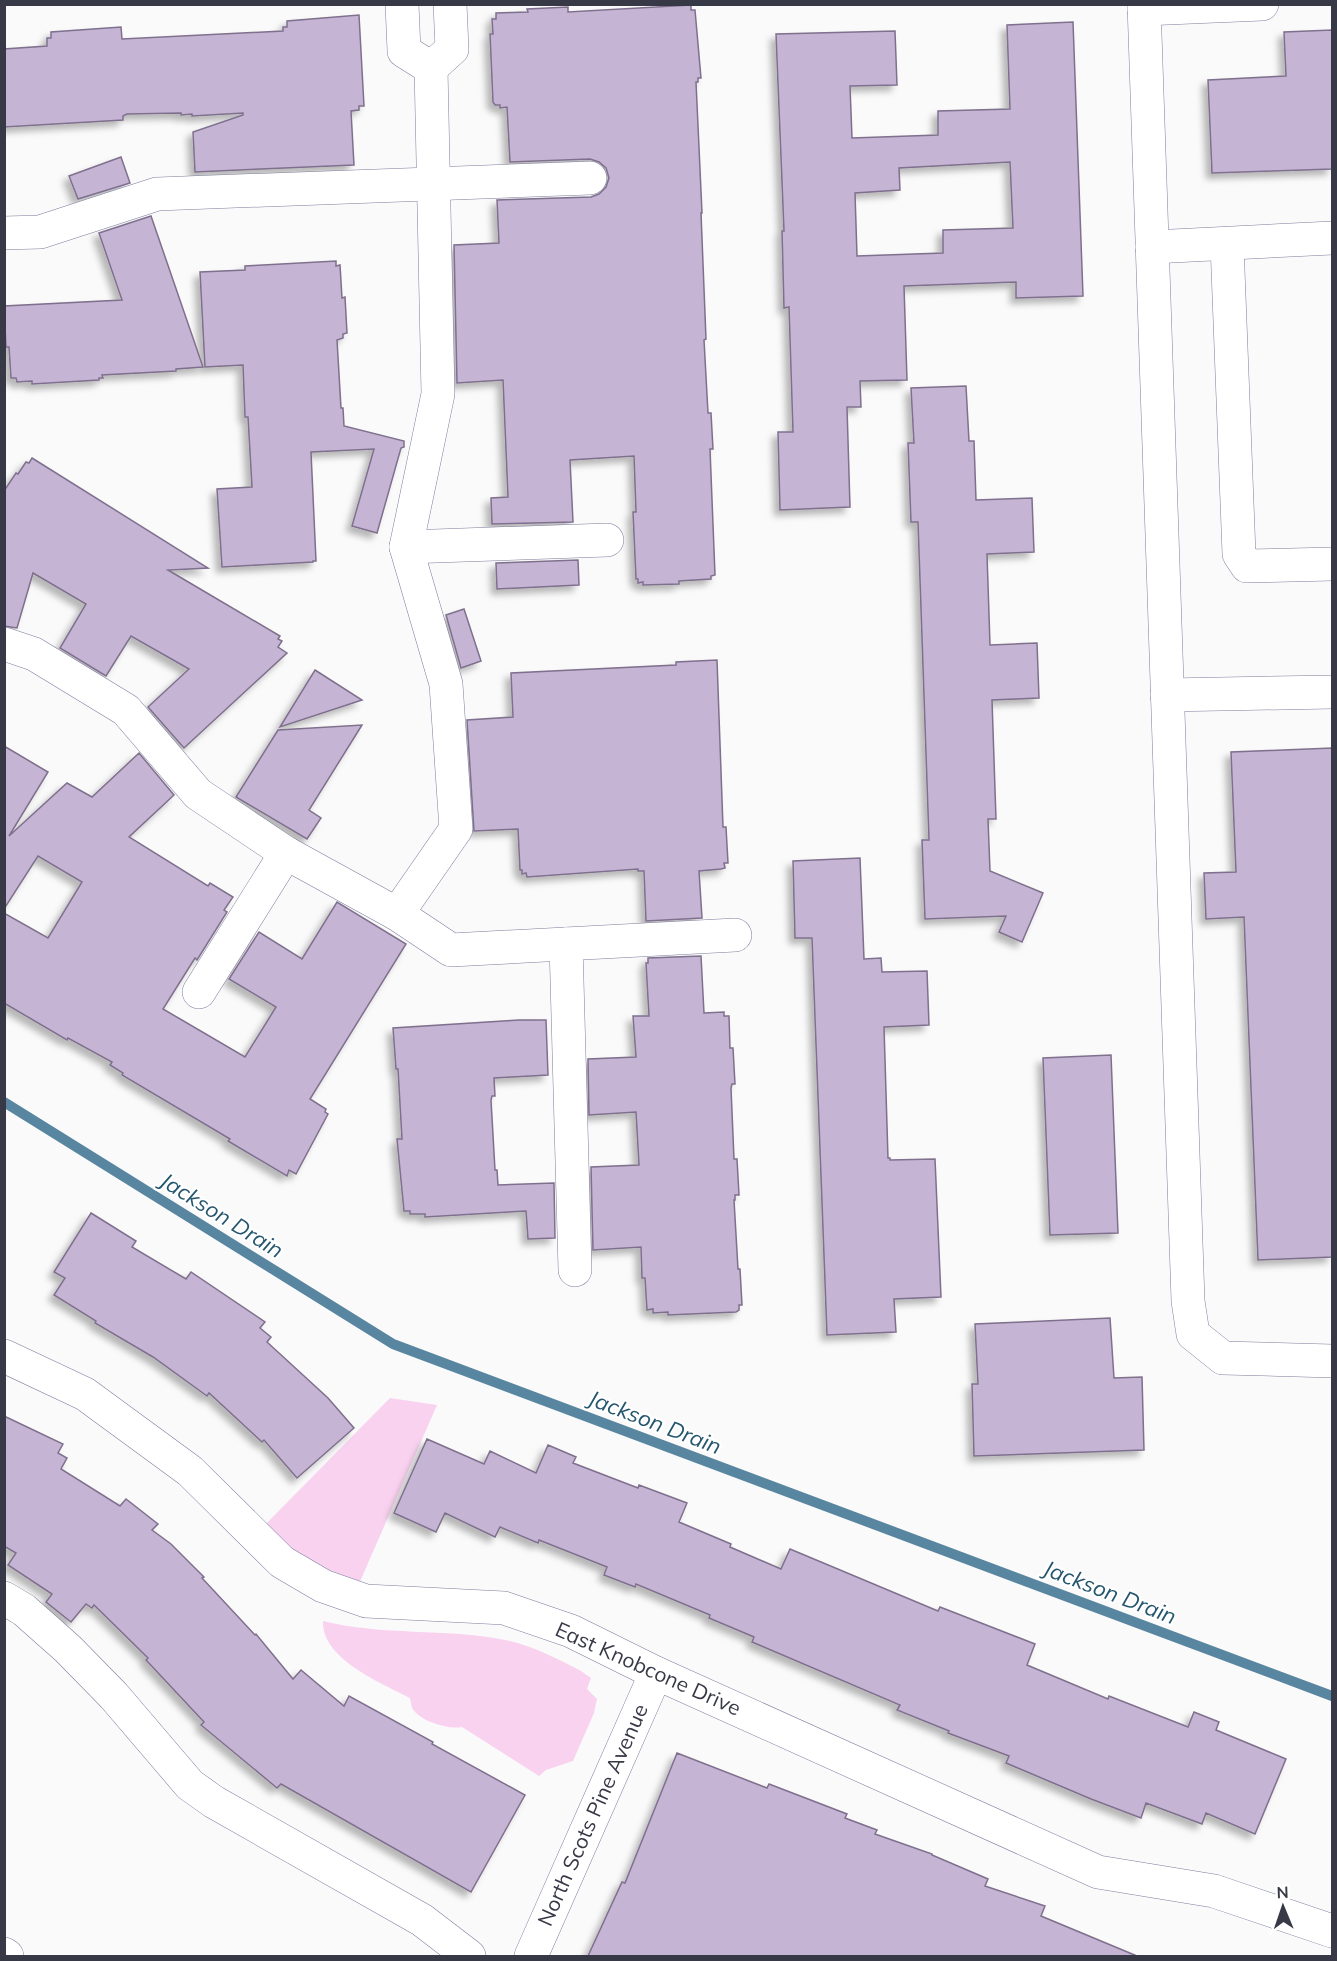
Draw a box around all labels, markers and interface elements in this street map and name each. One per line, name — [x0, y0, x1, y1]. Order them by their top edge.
water label: Jackson Drain — [153, 1165, 289, 1264]
water label: Jackson Drain — [583, 1383, 725, 1460]
water label: Jackson Drain — [1038, 1553, 1180, 1630]
street label: East Knobcone Drive — [552, 1615, 745, 1721]
street label: North Scots Pine Avenue — [531, 1699, 653, 1930]
north arrow — [1253, 1877, 1313, 1937]
text: N — [1276, 1882, 1289, 1902]

